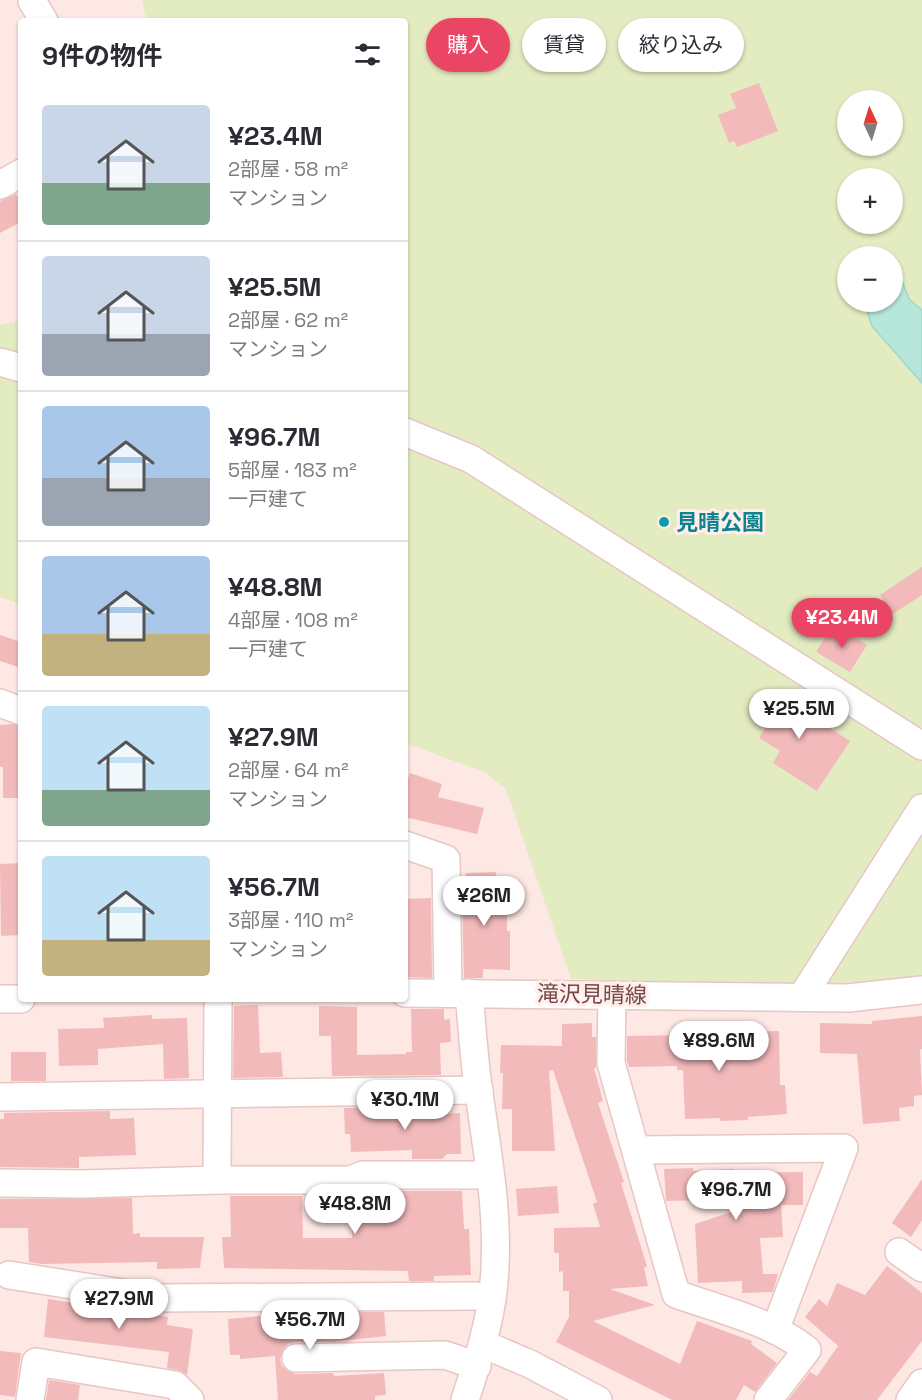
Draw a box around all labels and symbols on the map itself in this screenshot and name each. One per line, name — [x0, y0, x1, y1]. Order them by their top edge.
north arrow — [837, 90, 903, 156]
place label: 見晴公園 — [676, 508, 764, 536]
marker: 見晴公園 — [657, 515, 671, 529]
pin: ¥23.4M — [793, 598, 891, 649]
pin: ¥25.5M — [750, 689, 848, 740]
pin: ¥26M — [448, 876, 520, 927]
street label: 滝沢見晴線 — [537, 979, 647, 1009]
pin: ¥89.6M — [670, 1021, 768, 1072]
pin: ¥30.1M — [356, 1080, 454, 1131]
pin: ¥96.7M — [687, 1170, 785, 1221]
pin: ¥48.8M — [306, 1184, 404, 1235]
pin: ¥27.9M — [70, 1279, 168, 1330]
pin: ¥56.7M — [261, 1300, 359, 1351]

